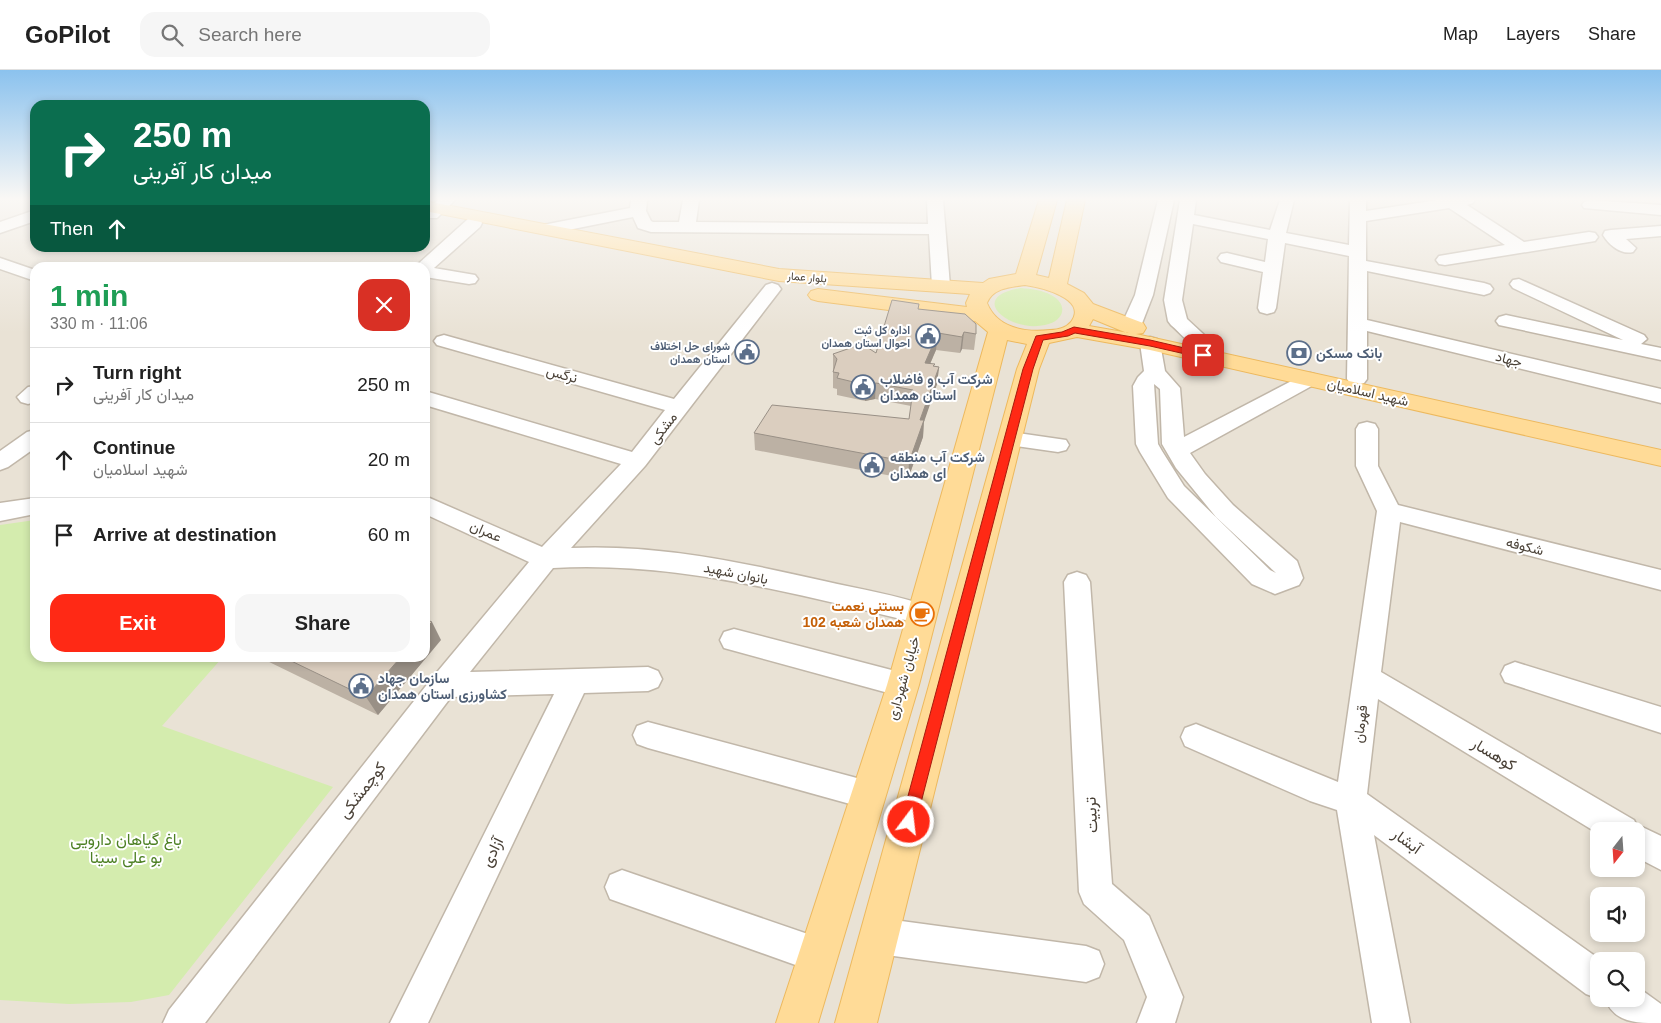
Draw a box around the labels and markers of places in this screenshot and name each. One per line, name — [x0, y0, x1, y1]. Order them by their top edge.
public building icon: اداره کل ثبت احوال استان همدان — [915, 323, 941, 349]
place label: اداره کل ثبت احوال استان همدان — [821, 324, 910, 350]
pin — [1182, 334, 1224, 376]
public building icon: شوراى حل اختلاف استان همدان — [734, 339, 760, 365]
place label: شوراى حل اختلاف استان همدان — [650, 340, 730, 366]
bank icon: بانک مسکن — [1286, 340, 1312, 366]
place label: بانک مسکن — [1316, 345, 1382, 362]
place label: شرکت آب و فاضلاب استان همدان — [880, 371, 993, 403]
public building icon: شرکت آب و فاضلاب استان همدان — [850, 374, 876, 400]
place label: شرکت آب منطقه ای همدان — [890, 449, 985, 482]
public building icon: شرکت آب منطقه ای همدان — [859, 452, 885, 478]
place label: بستنی نعمت همدان شعبه 102 — [803, 598, 904, 631]
cafe icon: بستنی نعمت همدان شعبه 102 — [909, 601, 935, 627]
place label: سازمان جهاد کشاورزی استان همدان — [378, 670, 507, 703]
public building icon: سازمان جهاد کشاورزی استان همدان — [348, 673, 374, 699]

